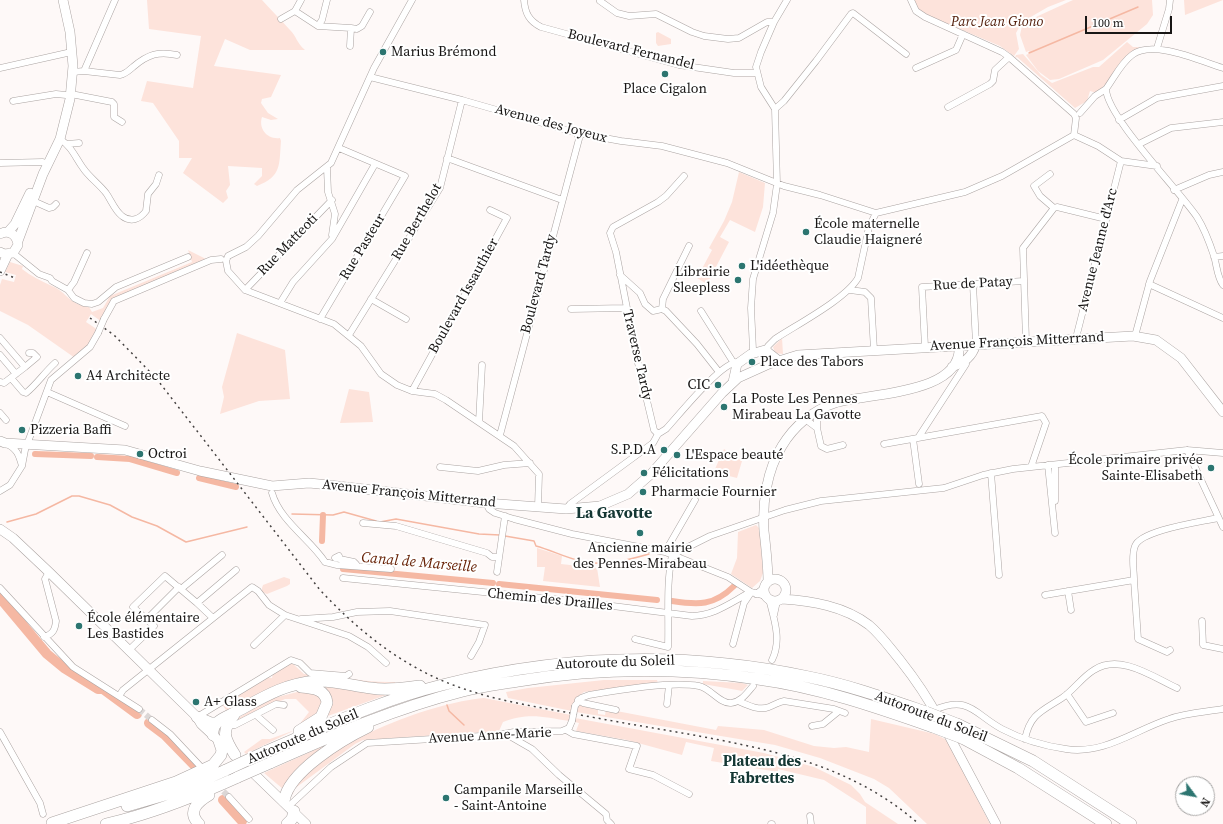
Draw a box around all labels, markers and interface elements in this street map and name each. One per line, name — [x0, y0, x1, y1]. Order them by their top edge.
scale bar — [1087, 8, 1174, 34]
park label: Parc Jean Giono — [951, 14, 1043, 30]
text: 100 m — [1092, 15, 1124, 31]
street label: Boulevard Fernandel — [566, 26, 696, 74]
place label: Marius Brémond — [391, 44, 496, 60]
marker: Marius Brémond — [378, 47, 388, 57]
marker: Place Cigalon — [660, 69, 670, 79]
place label: Place Cigalon — [623, 81, 707, 97]
street label: Avenue des Joyeux — [493, 101, 609, 147]
street label: Rue Berthelot — [388, 181, 446, 263]
street label: Avenue Jeanne d'Arc — [1075, 187, 1121, 313]
street label: Rue Matteoti — [254, 211, 322, 279]
street label: Rue Pasteur — [337, 211, 389, 283]
place label: École maternelle Claudie Haigneré — [814, 216, 922, 248]
marker: École maternelle Claudie Haigneré — [801, 227, 811, 237]
street label: Boulevard Tardy — [518, 232, 560, 336]
street label: Boulevard Issauthier — [425, 235, 503, 357]
place label: L'idéethèque — [750, 258, 829, 274]
marker: L'idéethèque — [737, 261, 747, 271]
place label: Librairie Sleepless — [673, 264, 730, 296]
street label: Rue de Patay — [933, 274, 1013, 294]
marker: Librairie Sleepless — [733, 275, 743, 285]
street label: Traverse Tardy — [618, 308, 656, 402]
street label: Avenue François Mitterrand — [929, 329, 1105, 355]
place label: Place des Tabors — [760, 354, 864, 370]
marker: Place des Tabors — [747, 357, 757, 367]
place label: A4 Architecte — [86, 368, 170, 384]
marker: A4 Architecte — [73, 371, 83, 381]
place label: CIC — [687, 377, 710, 393]
marker: CIC — [713, 380, 723, 390]
place label: La Poste Les Pennes Mirabeau La Gavotte — [732, 391, 861, 424]
marker: La Poste Les Pennes Mirabeau La Gavotte — [719, 402, 729, 412]
place label: Pizzeria Baffi — [30, 422, 112, 438]
marker: Pizzeria Baffi — [17, 425, 27, 435]
place label: S.P.D.A — [611, 442, 656, 458]
marker: S.P.D.A — [659, 445, 669, 455]
place label: Octroi — [148, 446, 187, 462]
place label: L'Espace beauté — [685, 447, 783, 463]
marker: Octroi — [135, 449, 145, 459]
marker: L'Espace beauté — [672, 450, 682, 460]
place label: École primaire privée Sainte-Elisabeth — [1068, 452, 1203, 484]
marker: École primaire privée Sainte-Elisabeth — [1206, 463, 1216, 473]
place label: Félicitations — [652, 465, 729, 481]
marker: Félicitations — [639, 468, 649, 478]
street label: Avenue François Mitterrand — [321, 477, 497, 511]
place label: Pharmacie Fournier — [651, 484, 777, 500]
marker: Pharmacie Fournier — [638, 487, 648, 497]
district label: La Gavotte — [576, 504, 652, 524]
marker: Ancienne mairie des Pennes-Mirabeau — [635, 528, 645, 538]
place label: Ancienne mairie des Pennes-Mirabeau — [573, 540, 707, 572]
water label: Canal de Marseille — [361, 549, 477, 577]
street label: Chemin des Drailles — [487, 585, 613, 615]
place label: École élémentaire Les Bastides — [87, 610, 200, 642]
marker: École élémentaire Les Bastides — [74, 621, 84, 631]
street label: Autoroute du Soleil — [555, 653, 675, 673]
street label: Autoroute du Soleil — [872, 688, 990, 746]
place label: A+ Glass — [204, 694, 257, 710]
marker: A+ Glass — [191, 697, 201, 707]
street label: Autoroute du Soleil — [245, 706, 361, 768]
street label: Avenue Anne-Marie — [428, 724, 552, 748]
district label: Plateau des Fabrettes — [723, 753, 801, 788]
north arrow — [1175, 776, 1215, 816]
place label: Campanile Marseille - Saint-Antoine — [454, 782, 583, 814]
marker: Campanile Marseille - Saint-Antoine — [441, 793, 451, 803]
text: N — [1196, 795, 1213, 809]

